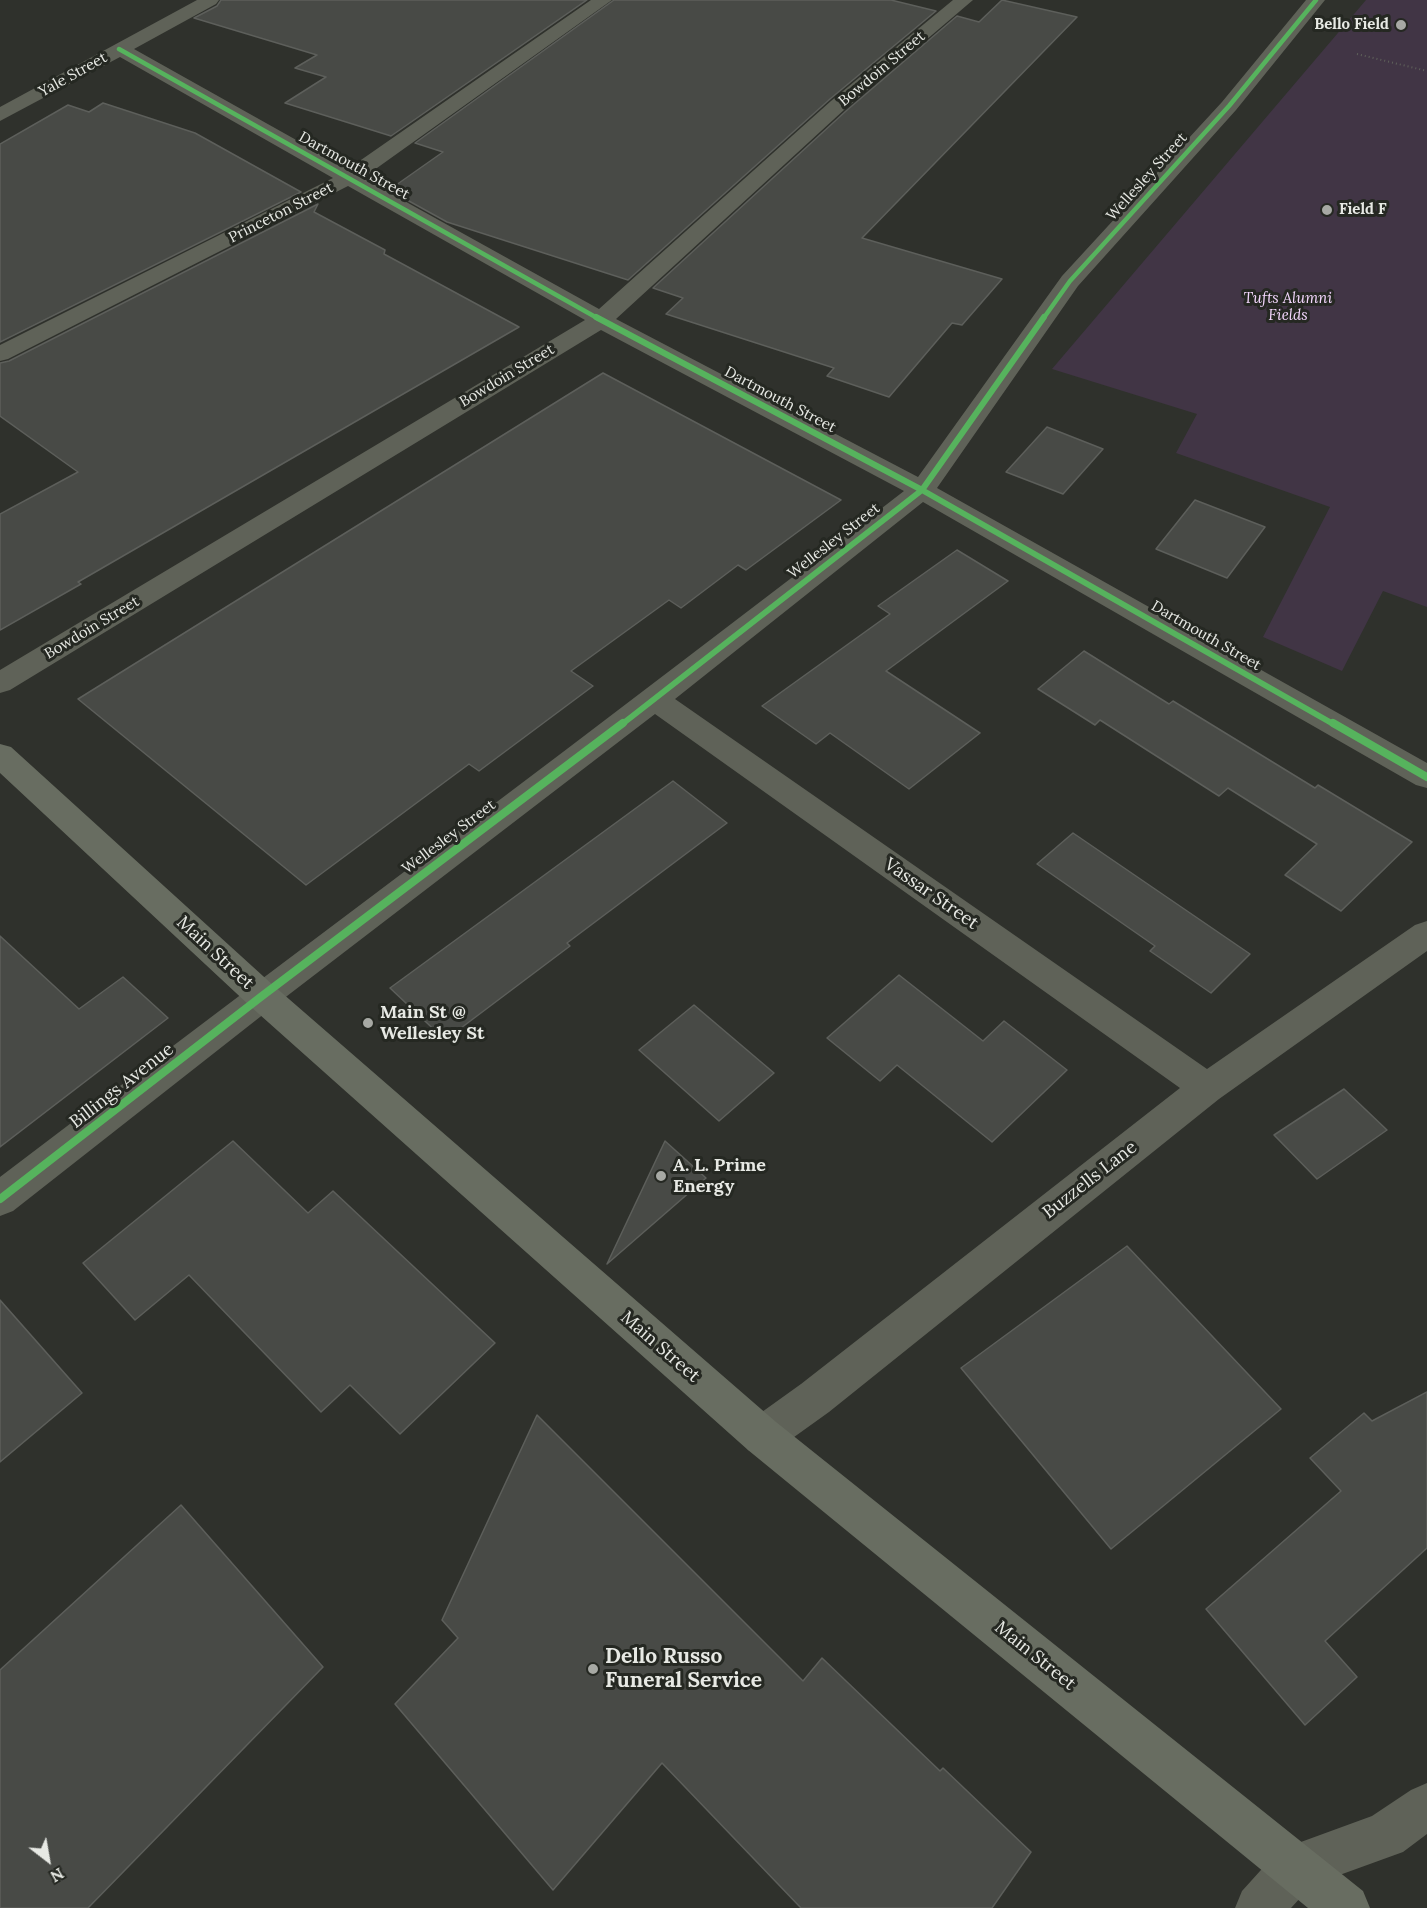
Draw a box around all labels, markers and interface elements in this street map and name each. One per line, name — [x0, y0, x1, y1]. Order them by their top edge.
place label: Bello Field — [1314, 16, 1389, 34]
marker: Bello Field — [1394, 18, 1408, 32]
street label: Bowdoin Street — [835, 28, 929, 110]
street label: Yale Street — [36, 49, 110, 101]
street label: Dartmouth Street — [296, 128, 412, 204]
street label: Wellesley Street — [1103, 129, 1191, 225]
street label: Princeton Street — [226, 179, 336, 247]
place label: Field F — [1339, 201, 1387, 219]
marker: Field F — [1320, 203, 1334, 217]
park label: Tufts Alumni Fields — [1244, 290, 1332, 325]
street label: Bowdoin Street — [456, 341, 558, 411]
street label: Dartmouth Street — [721, 363, 839, 437]
street label: Wellesley Street — [784, 499, 884, 583]
street label: Bowdoin Street — [41, 593, 143, 663]
street label: Dartmouth Street — [1148, 597, 1264, 675]
street label: Wellesley Street — [399, 796, 499, 878]
street label: Vassar Street — [880, 854, 982, 934]
street label: Main Street — [172, 912, 258, 994]
place label: Main St @ Wellesley St — [380, 1002, 484, 1044]
marker: Main St @ Wellesley St — [361, 1016, 375, 1030]
street label: Billings Avenue — [66, 1039, 178, 1133]
street label: Buzzells Lane — [1039, 1137, 1141, 1223]
place label: A. L. Prime Energy — [673, 1155, 766, 1198]
marker: A. L. Prime Energy — [654, 1169, 668, 1183]
street label: Main Street — [616, 1307, 704, 1387]
street label: Main Street — [990, 1617, 1080, 1695]
place label: Dello Russo Funeral Service — [605, 1644, 762, 1694]
marker: Dello Russo Funeral Service — [586, 1662, 600, 1676]
north arrow — [18, 1830, 78, 1890]
text: N — [47, 1864, 68, 1887]

